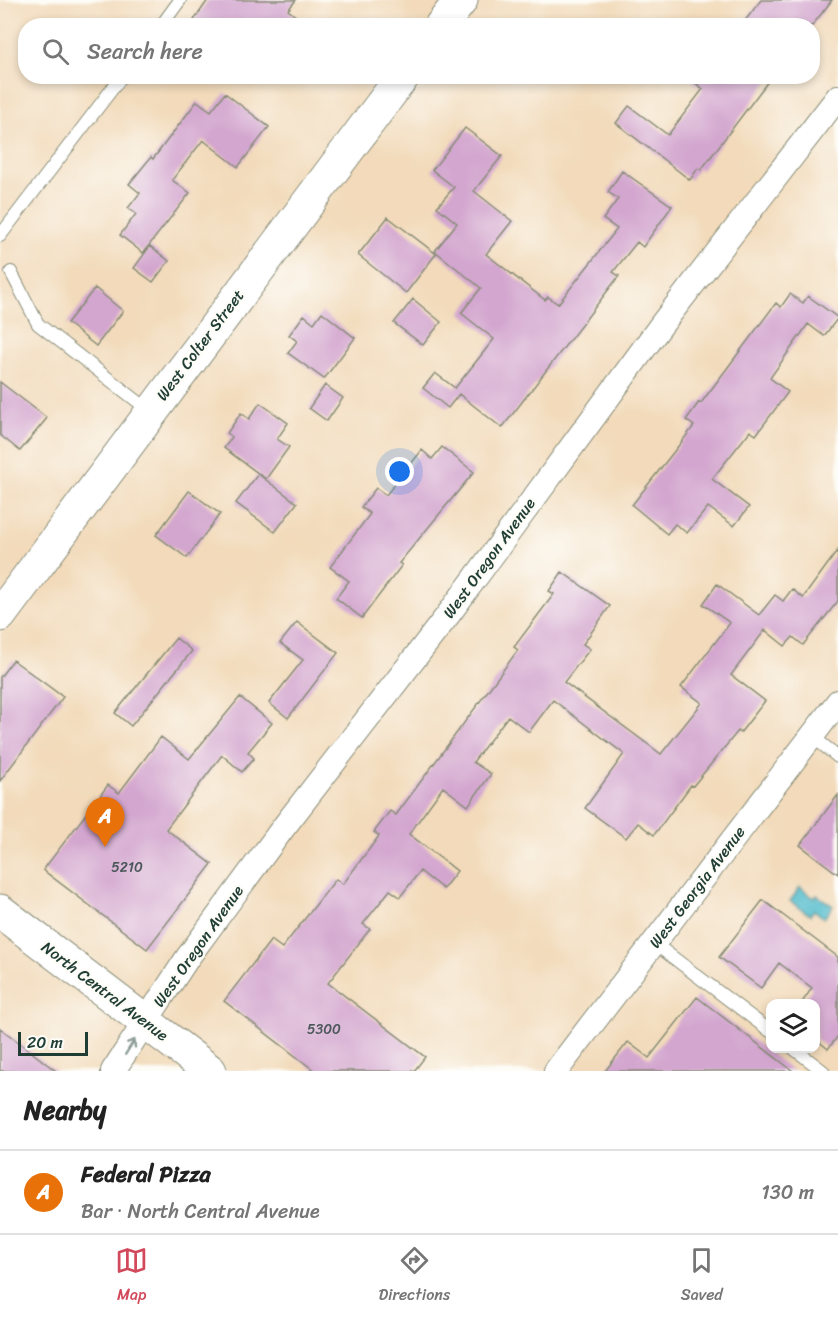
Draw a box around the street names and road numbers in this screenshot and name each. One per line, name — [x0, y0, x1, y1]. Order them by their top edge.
street label: West Colter Street — [148, 283, 252, 407]
street label: West Oregon Avenue — [435, 491, 543, 625]
street label: West Georgia Avenue — [641, 819, 753, 955]
street label: West Oregon Avenue — [145, 878, 251, 1013]
street label: North Central Avenue — [35, 933, 175, 1049]

